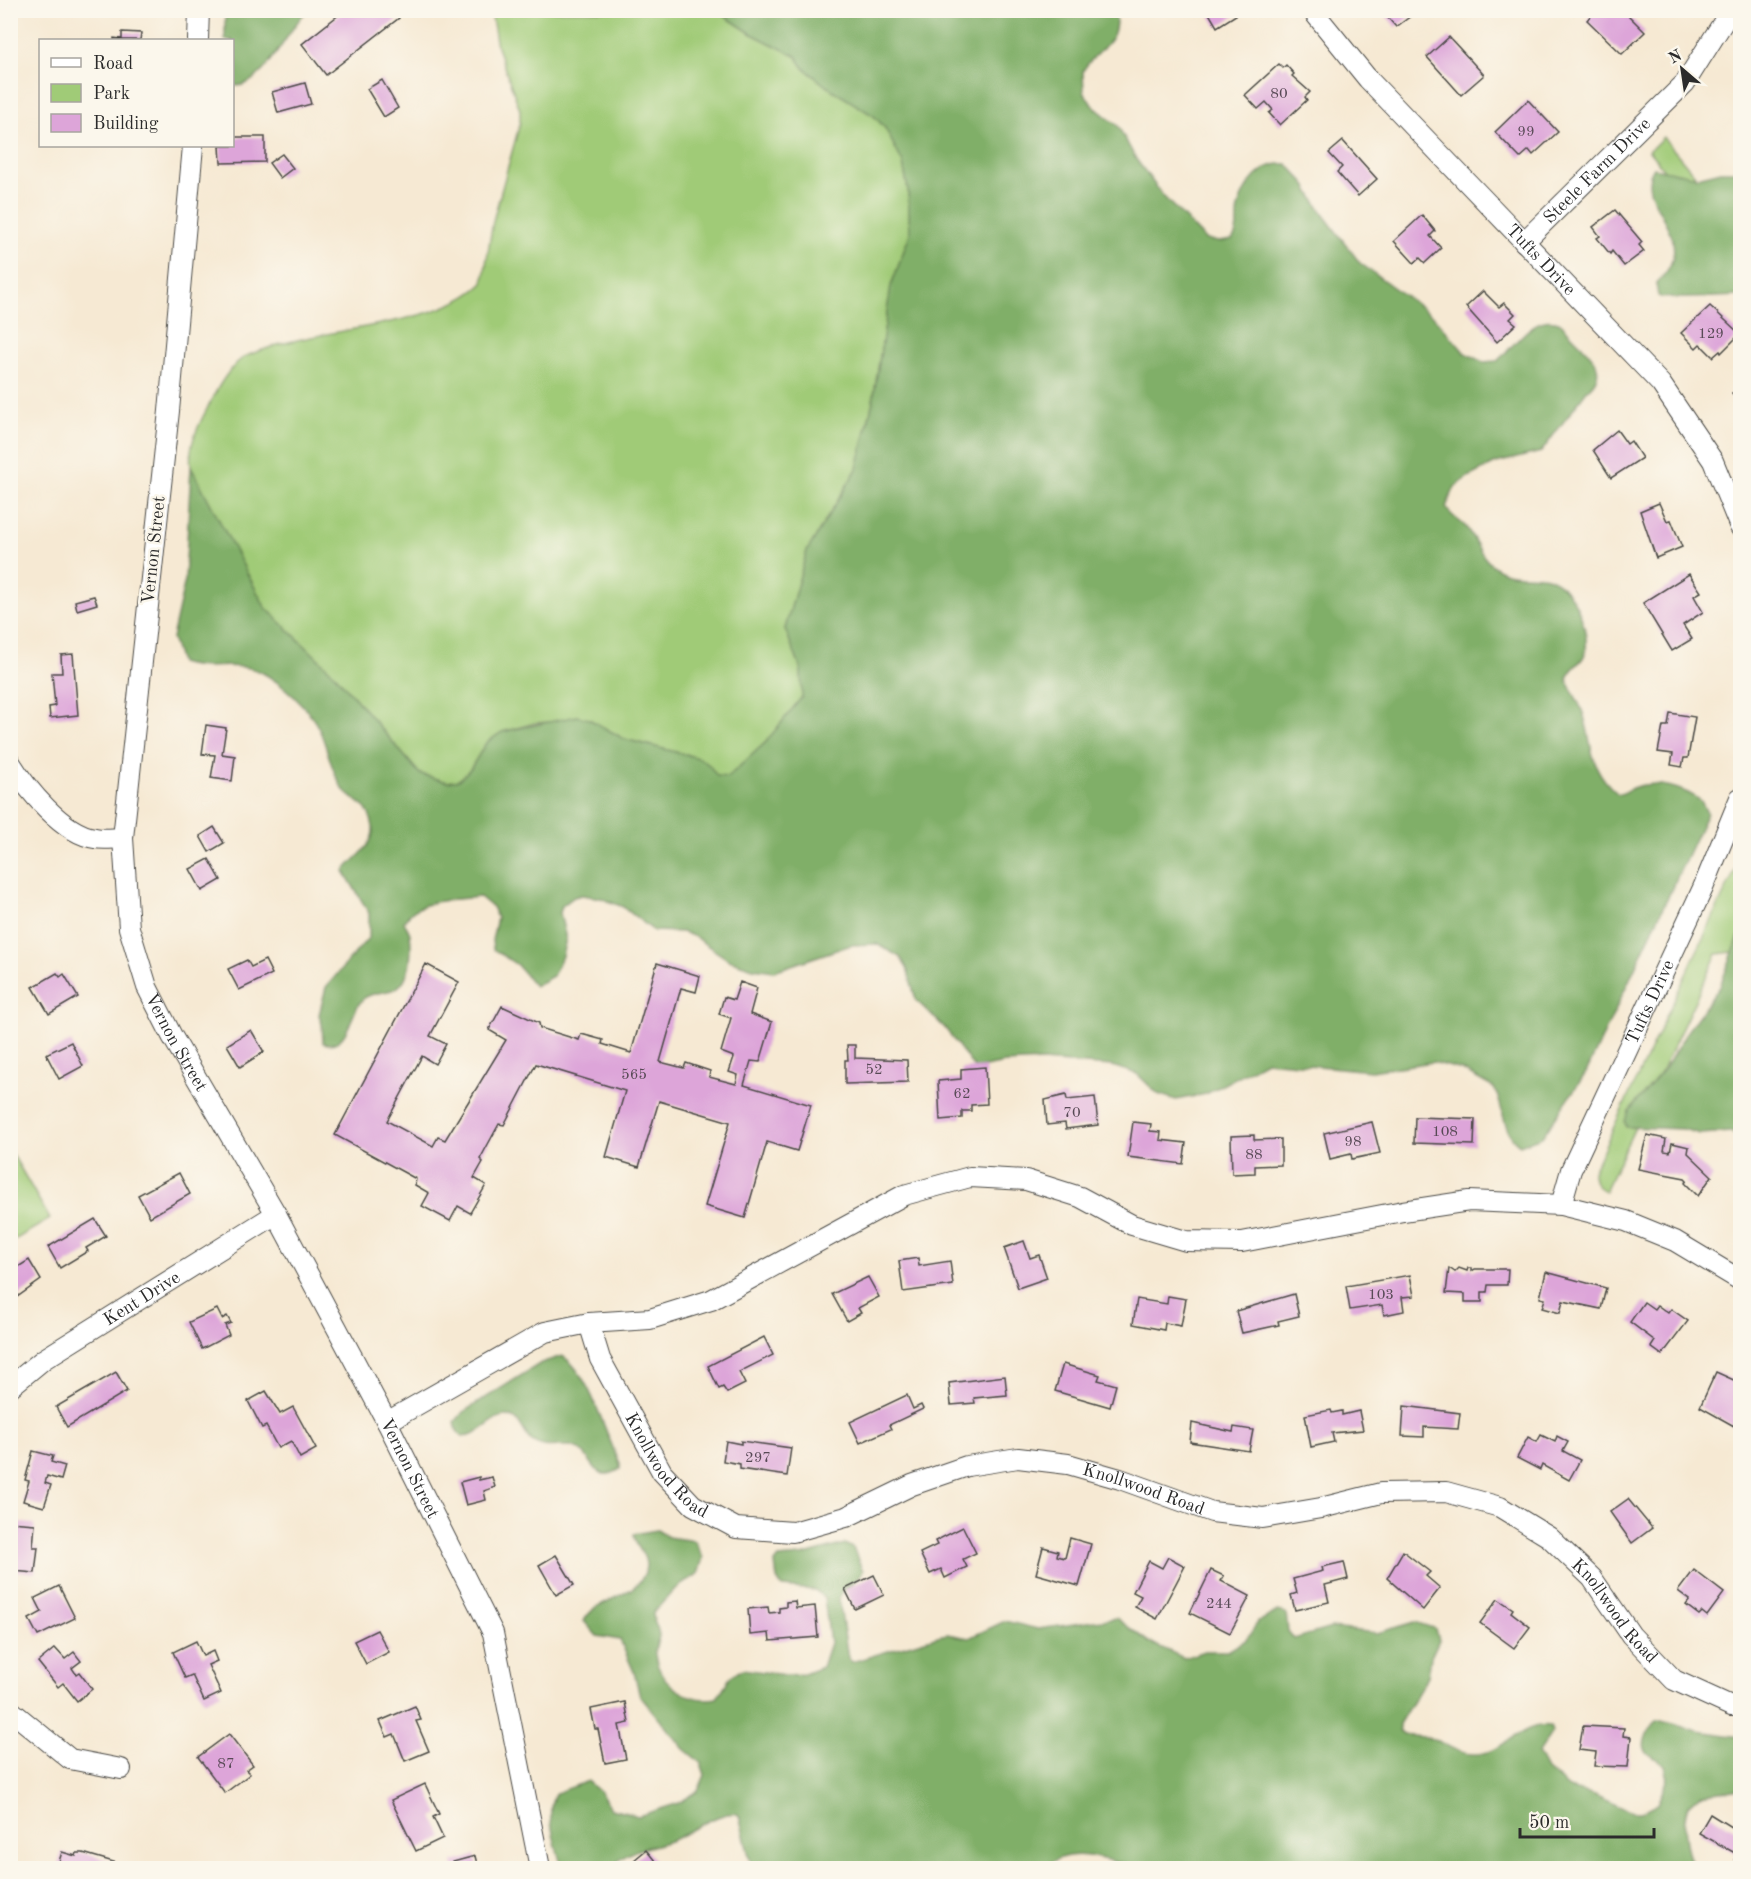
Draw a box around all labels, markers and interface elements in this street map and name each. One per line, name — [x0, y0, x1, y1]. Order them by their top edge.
legend — [39, 39, 234, 147]
north arrow — [1652, 39, 1712, 99]
text: N — [1666, 47, 1686, 68]
text: Road — [93, 55, 133, 73]
text: Park — [93, 85, 130, 103]
house number: 80 — [1270, 87, 1288, 102]
text: Building — [93, 115, 159, 133]
street label: Steele Farm Drive — [1540, 115, 1654, 227]
house number: 99 — [1517, 125, 1535, 140]
street label: Tufts Drive — [1503, 221, 1579, 299]
house number: 129 — [1698, 327, 1724, 342]
street label: Vernon Street — [139, 495, 169, 605]
street label: Tufts Drive — [1623, 957, 1678, 1047]
street label: Vernon Street — [142, 991, 210, 1095]
house number: 52 — [865, 1063, 883, 1078]
house number: 565 — [621, 1068, 647, 1083]
house number: 62 — [953, 1087, 971, 1102]
house number: 70 — [1063, 1106, 1081, 1121]
house number: 108 — [1432, 1125, 1458, 1140]
house number: 98 — [1344, 1135, 1362, 1150]
house number: 88 — [1245, 1148, 1263, 1163]
street label: Kent Drive — [101, 1268, 183, 1329]
house number: 103 — [1368, 1288, 1394, 1303]
street label: Knollwood Road — [621, 1410, 711, 1521]
street label: Vernon Street — [377, 1416, 442, 1521]
house number: 297 — [745, 1451, 771, 1466]
street label: Knollwood Road — [1080, 1461, 1207, 1519]
street label: Knollwood Road — [1568, 1556, 1661, 1667]
house number: 244 — [1206, 1597, 1232, 1612]
house number: 87 — [217, 1757, 235, 1772]
scale bar — [1520, 1801, 1654, 1839]
text: 50 m — [1529, 1814, 1569, 1832]

